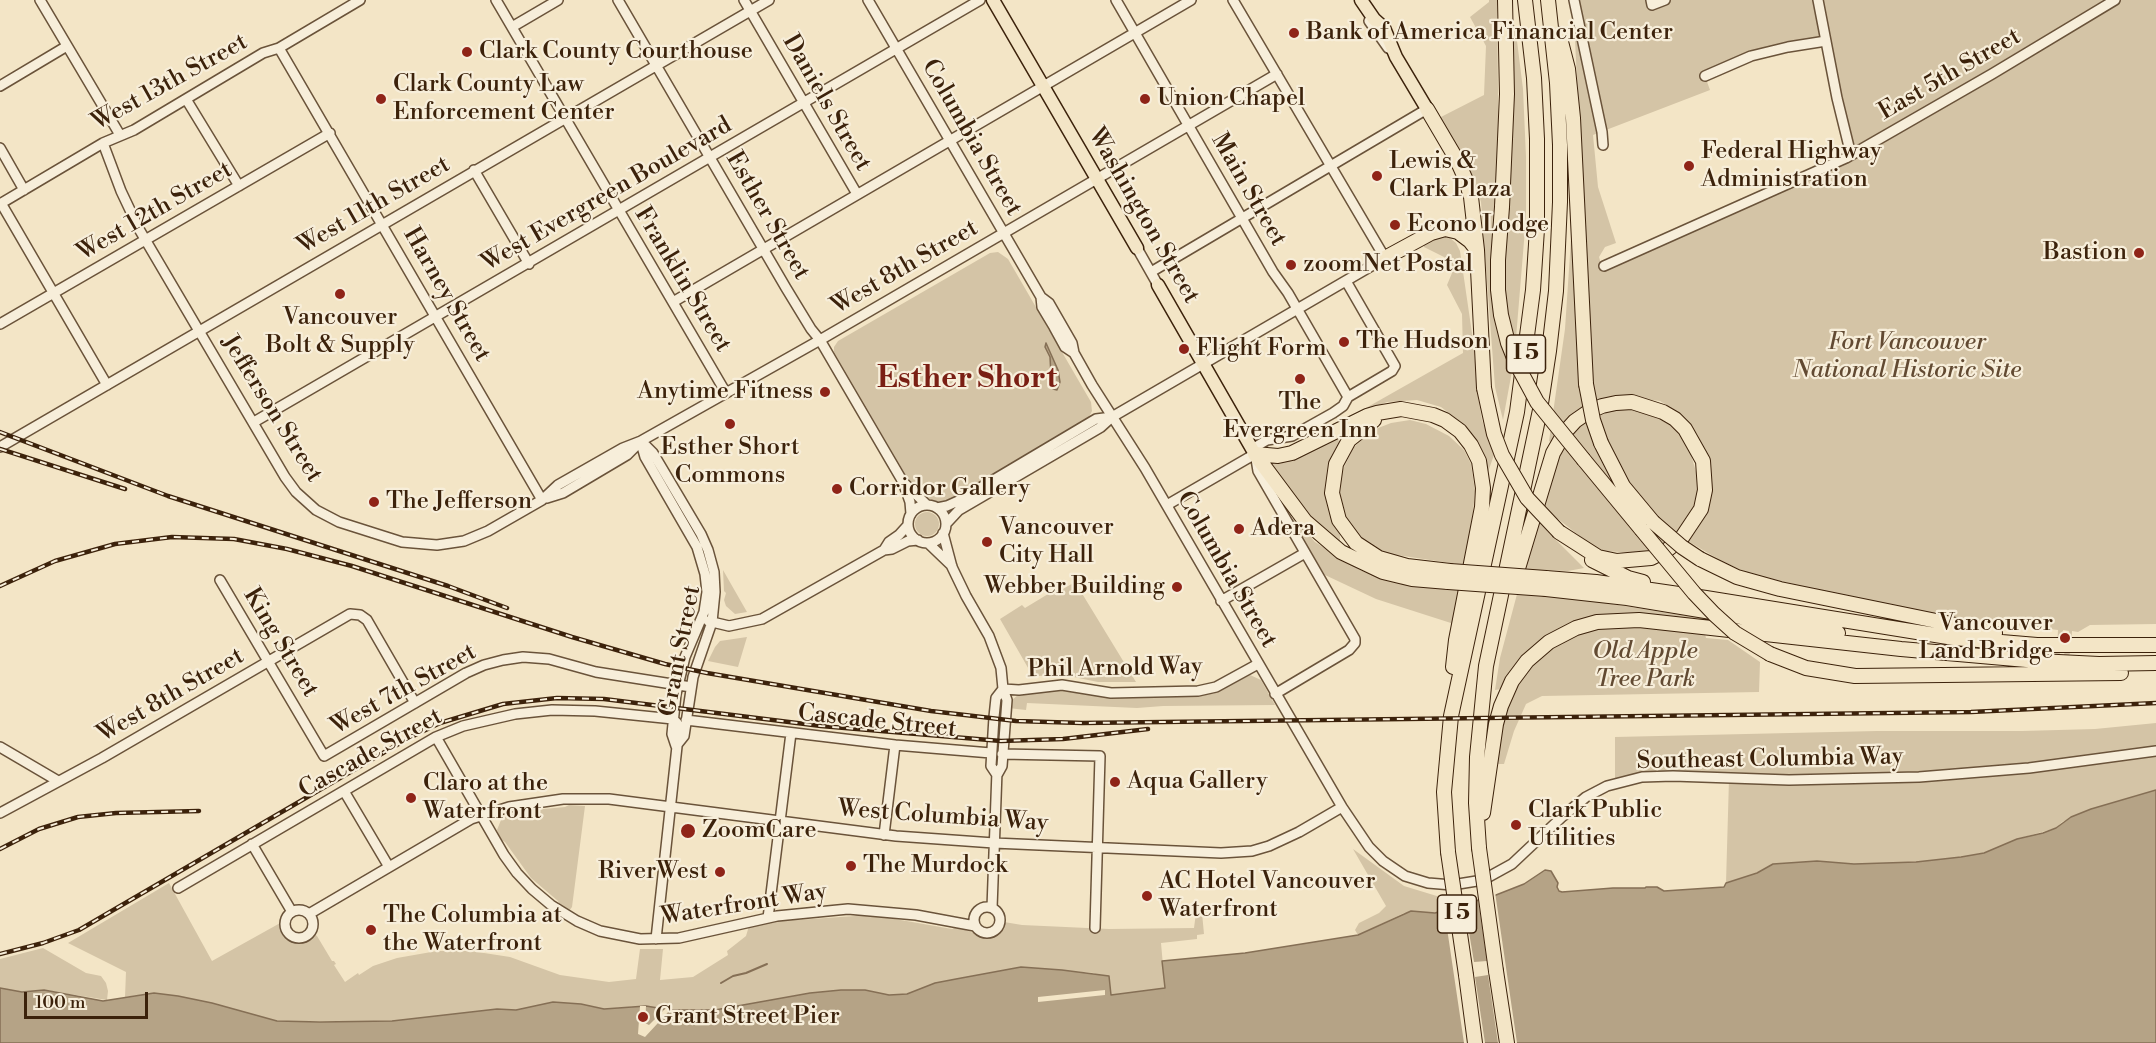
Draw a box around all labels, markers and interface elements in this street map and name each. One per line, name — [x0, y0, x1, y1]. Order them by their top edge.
place label: Bank of America Financial Center — [1306, 19, 1673, 47]
street label: East 5th Street — [1874, 23, 2026, 127]
marker: Bank of America Financial Center — [1287, 26, 1301, 40]
street label: West 13th Street — [87, 28, 253, 138]
street label: Daniels Street — [775, 30, 877, 176]
place label: Clark County Courthouse — [479, 38, 753, 66]
marker: Clark County Courthouse — [460, 45, 474, 59]
street label: Columbia Street — [915, 55, 1027, 221]
place label: Clark County Law Enforcement Center — [393, 71, 614, 127]
place label: Union Chapel — [1157, 85, 1305, 113]
marker: Clark County Law Enforcement Center — [374, 92, 388, 106]
marker: Union Chapel — [1138, 92, 1152, 106]
street label: West Evergreen Boulevard — [477, 112, 737, 278]
street label: Washington Street — [1081, 123, 1205, 309]
street label: Main Street — [1204, 128, 1292, 252]
place label: Federal Highway Administration — [1701, 138, 1882, 194]
street label: Esther Street — [719, 147, 815, 285]
place label: Lewis & Clark Plaza — [1389, 148, 1512, 204]
street label: West 11th Street — [293, 151, 455, 261]
street label: West 12th Street — [72, 156, 238, 268]
marker: Federal Highway Administration — [1682, 159, 1696, 173]
marker: Lewis & Clark Plaza — [1370, 169, 1384, 183]
street label: Franklin Street — [627, 202, 737, 358]
place label: Econo Lodge — [1407, 211, 1549, 239]
street label: West 8th Street — [827, 214, 983, 322]
marker: Econo Lodge — [1388, 218, 1402, 232]
street label: Harney Street — [396, 223, 496, 367]
place label: Bastion — [2043, 239, 2127, 267]
marker: Bastion — [2132, 246, 2146, 260]
place label: zoomNet Postal — [1303, 251, 1473, 279]
marker: zoomNet Postal — [1284, 258, 1298, 272]
marker: Vancouver Bolt & Supply — [333, 287, 347, 301]
place label: Vancouver Bolt & Supply — [265, 304, 415, 360]
place label: The Hudson — [1356, 328, 1489, 356]
park label: Fort Vancouver National Historic Site — [1793, 329, 2021, 385]
street label: Jefferson Street — [214, 330, 328, 488]
place label: Flight Form — [1196, 335, 1326, 363]
marker: The Hudson — [1337, 335, 1351, 349]
road number: I 5 — [1506, 335, 1546, 373]
marker: Flight Form — [1177, 342, 1191, 356]
district label: Esther Short — [877, 362, 1057, 398]
marker: The Evergreen Inn — [1293, 372, 1307, 386]
place label: Anytime Fitness — [637, 378, 813, 406]
marker: Anytime Fitness — [818, 385, 832, 399]
place label: The Evergreen Inn — [1223, 389, 1377, 445]
marker: Esther Short Commons — [723, 417, 737, 431]
place label: Esther Short Commons — [661, 434, 799, 490]
place label: Corridor Gallery — [849, 475, 1030, 503]
marker: Corridor Gallery — [830, 482, 844, 496]
street label: Columbia Street — [1170, 487, 1282, 653]
place label: The Jefferson — [386, 488, 532, 516]
marker: The Jefferson — [367, 495, 381, 509]
place label: Vancouver City Hall — [999, 514, 1114, 570]
place label: Adera — [1251, 515, 1315, 543]
marker: Adera — [1232, 522, 1246, 536]
marker: Vancouver City Hall — [980, 535, 994, 549]
place label: Webber Building — [984, 573, 1165, 601]
marker: Webber Building — [1170, 580, 1184, 594]
street label: King Street — [236, 583, 324, 703]
street label: Grant Street — [654, 583, 708, 719]
place label: Vancouver Land Bridge — [1919, 610, 2053, 666]
marker: Vancouver Land Bridge — [2058, 631, 2072, 645]
street label: West 7th Street — [326, 638, 482, 742]
park label: Old Apple Tree Park — [1592, 638, 1698, 694]
street label: West 8th Street — [93, 642, 249, 750]
street label: Phil Arnold Way — [1027, 653, 1203, 685]
street label: Cascade Street — [796, 699, 958, 745]
street label: Cascade Street — [294, 703, 448, 805]
street label: Southeast Columbia Way — [1636, 743, 1904, 777]
place label: Aqua Gallery — [1127, 768, 1268, 796]
place label: Claro at the Waterfront — [423, 770, 548, 826]
marker: Aqua Gallery — [1108, 775, 1122, 789]
marker: Claro at the Waterfront — [404, 791, 418, 805]
street label: West Columbia Way — [837, 795, 1049, 839]
place label: Clark Public Utilities — [1528, 797, 1662, 853]
place label: ZoomCare — [702, 817, 817, 845]
marker: Clark Public Utilities — [1509, 818, 1523, 832]
marker: ZoomCare — [679, 822, 697, 840]
place label: The Murdock — [863, 852, 1008, 880]
place label: RiverWest — [598, 858, 708, 886]
marker: The Murdock — [844, 859, 858, 873]
marker: RiverWest — [713, 865, 727, 879]
place label: AC Hotel Vancouver Waterfront — [1159, 868, 1376, 924]
street label: Waterfront Way — [659, 878, 829, 932]
marker: AC Hotel Vancouver Waterfront — [1140, 889, 1154, 903]
road number: I 5 — [1438, 895, 1476, 933]
place label: The Columbia at the Waterfront — [383, 902, 562, 958]
marker: The Columbia at the Waterfront — [364, 923, 378, 937]
scale bar — [27, 980, 152, 1018]
text: 100 m — [35, 991, 86, 1014]
place label: Grant Street Pier — [655, 1003, 840, 1031]
marker: Grant Street Pier — [636, 1010, 650, 1024]

